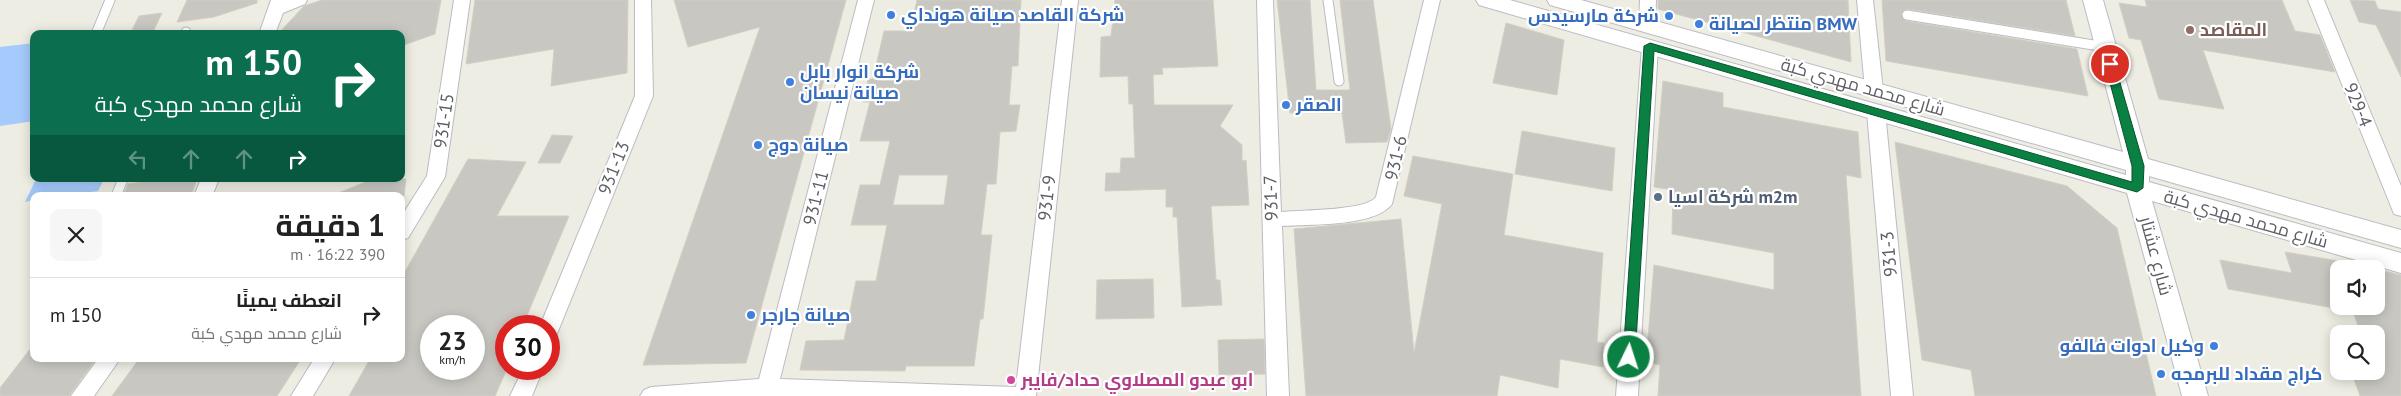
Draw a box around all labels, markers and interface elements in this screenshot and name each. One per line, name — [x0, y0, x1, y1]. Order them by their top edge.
place label: شركة القاصد صيانة هونداي — [901, 3, 1124, 29]
place label: شركة مارسيدس — [1528, 4, 1659, 27]
marker: شركة القاصد صيانة هونداي — [885, 9, 897, 21]
marker: شركة مارسيدس — [1663, 10, 1675, 22]
place label: منتظر لصيانة BMW — [1709, 12, 1858, 35]
marker: منتظر لصيانة BMW — [1693, 18, 1705, 30]
place label: المقاصد — [2200, 18, 2267, 41]
marker: المقاصد — [2184, 24, 2196, 36]
text: 150 m — [205, 39, 302, 85]
pin — [2089, 43, 2131, 85]
icon: right — [320, 50, 385, 115]
icon: arrive — [2096, 50, 2124, 78]
street label: شارع محمد مهدي كبة — [1778, 52, 1948, 124]
place label: شركة انوار بابل صيانة نيسان — [800, 60, 919, 104]
marker: شركة انوار بابل صيانة نيسان — [784, 76, 796, 88]
street label: 929-4 — [2339, 79, 2378, 130]
text: شارع محمد مهدي كبة — [95, 90, 302, 118]
street label: 931-15 — [428, 92, 459, 150]
place label: الصقر — [1295, 93, 1342, 116]
marker: الصقر — [1280, 99, 1292, 111]
place label: صيانة دوج — [768, 133, 849, 157]
street label: 931-6 — [1379, 133, 1412, 183]
street label: 931-13 — [592, 138, 635, 198]
marker: صيانة دوج — [752, 139, 764, 151]
icon: left — [124, 145, 152, 173]
icon: ahead — [177, 145, 205, 173]
icon: ahead — [230, 145, 258, 173]
icon: right — [283, 145, 311, 173]
street label: 931-11 — [798, 168, 833, 228]
street label: 931-9 — [1032, 174, 1061, 222]
street label: 931-7 — [1258, 175, 1283, 221]
street label: شارع محمد مهدي كبة — [2161, 184, 2331, 256]
place label: شركة اسيا m2m — [1668, 185, 1798, 208]
marker: شركة اسيا m2m — [1652, 191, 1664, 203]
text: 1 دقيقة — [276, 205, 385, 244]
button: close — [50, 209, 102, 261]
street label: شارع عشتار — [2134, 213, 2178, 298]
street label: 931-3 — [1875, 230, 1902, 278]
text: 390 m · 16:22 — [290, 244, 385, 264]
map controls — [2330, 260, 2385, 380]
button: sound — [2330, 260, 2385, 315]
text: انعطف يمينًا — [236, 288, 342, 312]
icon: right — [357, 301, 385, 329]
text: 150 m — [50, 303, 102, 327]
place label: صيانة جارجر — [760, 303, 850, 326]
marker: صيانة جارجر — [745, 309, 757, 321]
speed limit sign: 30 — [495, 315, 560, 380]
text: شارع محمد مهدي كبة — [191, 323, 342, 343]
text: 23 — [438, 325, 467, 357]
button: search — [2330, 325, 2385, 380]
position arrow — [1602, 330, 1654, 382]
place label: وكيل ادوات فالفو — [2060, 334, 2204, 357]
marker: وكيل ادوات فالفو — [2208, 340, 2220, 352]
text: km/h — [439, 352, 466, 367]
place label: كراج مقداد للبرمجه — [2171, 362, 2323, 386]
place label: ابو عبدو المصلاوي حداد/فايبر — [1020, 368, 1253, 394]
marker: كراج مقداد للبرمجه — [2155, 368, 2167, 380]
marker: ابو عبدو المصلاوي حداد/فايبر — [1005, 374, 1017, 386]

